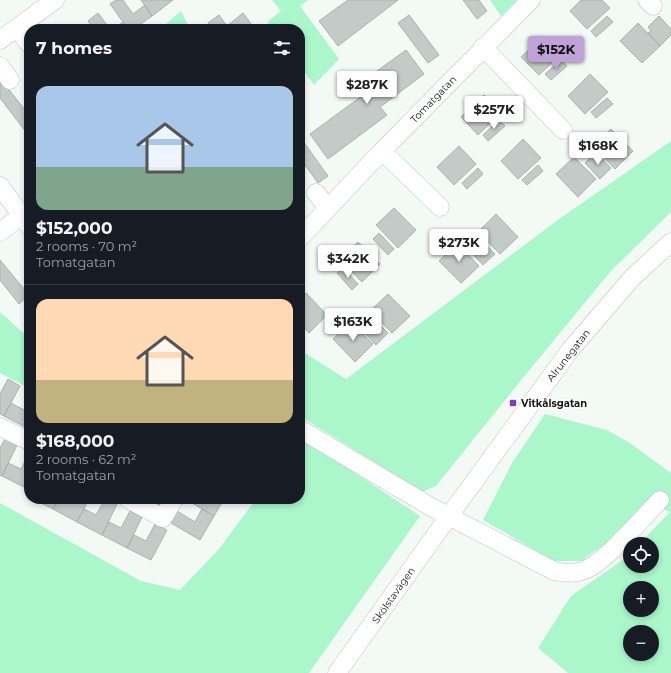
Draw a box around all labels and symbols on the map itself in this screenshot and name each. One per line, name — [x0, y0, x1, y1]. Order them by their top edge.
pin: $152K — [528, 36, 584, 70]
pin: $287K — [339, 71, 395, 105]
street label: Tomatgatan — [407, 73, 459, 126]
pin: $257K — [466, 96, 522, 130]
pin: $168K — [570, 132, 626, 166]
pin: $273K — [431, 229, 487, 263]
pin: $342K — [320, 245, 376, 279]
pin: $163K — [325, 308, 381, 342]
street label: Alrunegatan — [544, 327, 593, 384]
place label: Vitkålsgatan — [520, 397, 587, 410]
marker: Vitkålsgatan — [508, 398, 518, 408]
street label: Skölstavägen — [369, 564, 418, 626]

